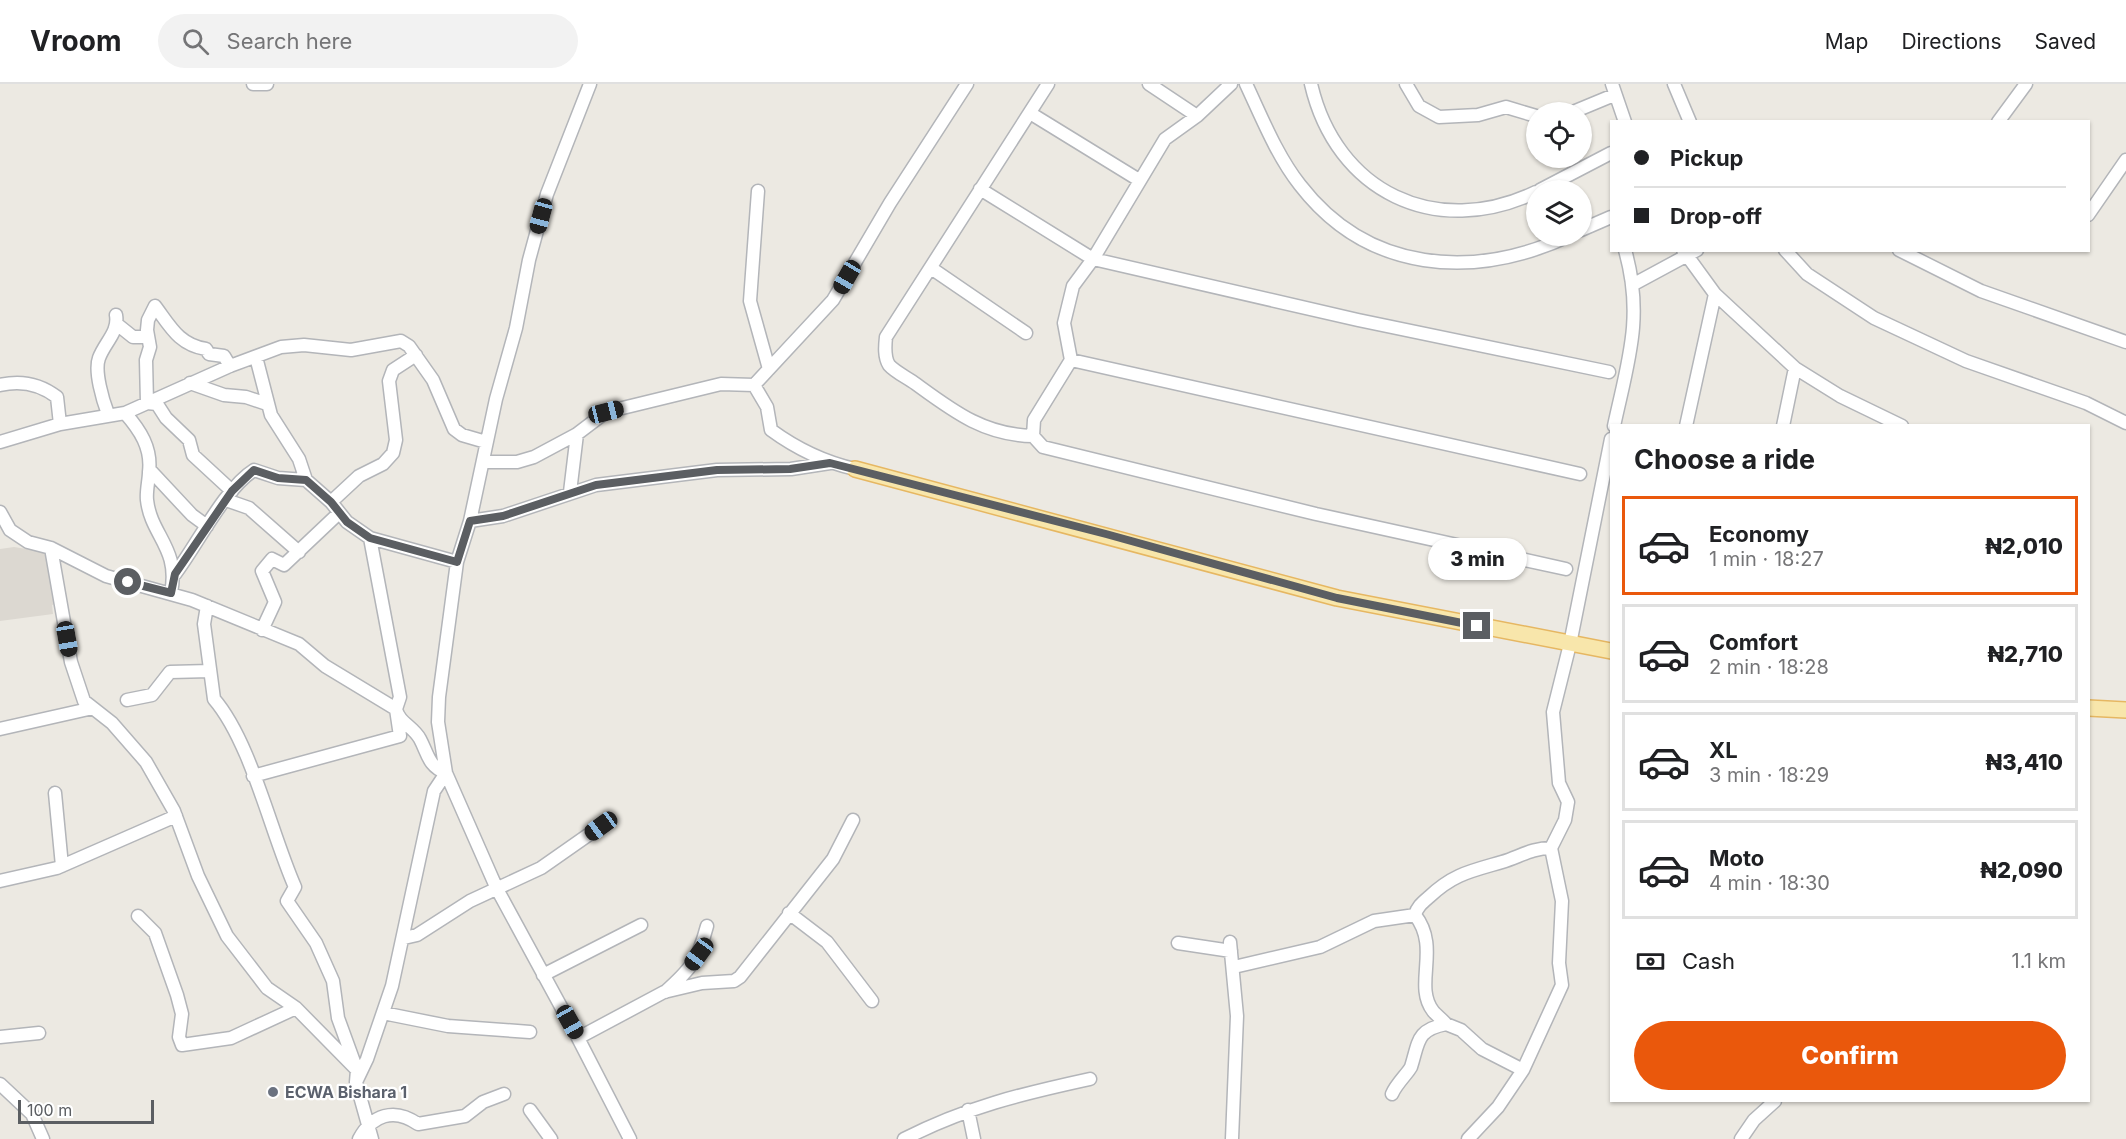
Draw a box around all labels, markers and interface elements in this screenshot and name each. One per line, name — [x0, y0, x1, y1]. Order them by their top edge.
search box — [158, 14, 578, 68]
text: Vroom — [30, 24, 122, 58]
icon: search — [179, 25, 212, 58]
text: Search here — [227, 28, 352, 54]
text: Map — [1825, 29, 1868, 54]
text: Directions — [1901, 29, 2002, 54]
text: Saved — [2035, 29, 2096, 54]
map controls — [1526, 102, 1592, 246]
button: locate — [1526, 102, 1592, 168]
text: Pickup — [1670, 145, 1744, 171]
button: layers — [1526, 180, 1592, 246]
car — [528, 196, 554, 236]
text: Drop-off — [1670, 203, 1762, 229]
car — [830, 257, 864, 297]
car — [586, 399, 626, 425]
text: Choose a ride — [1634, 443, 1815, 476]
icon: car — [1637, 519, 1691, 573]
text: Economy — [1709, 521, 1809, 547]
text: ₦2,010 — [1985, 533, 2063, 559]
callout: 3 min — [1428, 539, 1526, 581]
text: 3 min — [1450, 547, 1505, 571]
text: 1 min · 18:27 — [1709, 547, 1824, 571]
route start — [114, 568, 141, 595]
route end — [1463, 612, 1490, 639]
car — [55, 620, 79, 658]
icon: car — [1637, 627, 1691, 681]
text: Comfort — [1709, 629, 1798, 655]
text: ₦2,710 — [1987, 641, 2063, 667]
text: 2 min · 18:28 — [1709, 655, 1829, 679]
icon: car — [1637, 735, 1691, 789]
text: XL — [1709, 737, 1738, 763]
text: ₦3,410 — [1986, 749, 2063, 775]
text: 3 min · 18:29 — [1709, 763, 1829, 787]
car — [581, 808, 621, 844]
icon: car — [1637, 843, 1691, 897]
text: Moto — [1709, 845, 1764, 871]
text: ₦2,090 — [1980, 857, 2063, 883]
text: 4 min · 18:30 — [1709, 871, 1830, 895]
car — [681, 934, 717, 974]
icon: cash — [1634, 945, 1667, 978]
text: Cash — [1682, 948, 1735, 974]
text: 1.1 km — [2012, 949, 2066, 973]
car — [553, 1002, 587, 1042]
button: Confirm — [1634, 1021, 2066, 1090]
place label: ECWA Bishara 1 — [285, 1082, 407, 1102]
marker: ECWA Bishara 1 — [266, 1085, 280, 1099]
scale bar — [18, 1097, 154, 1124]
text: 100 m — [27, 1100, 72, 1120]

